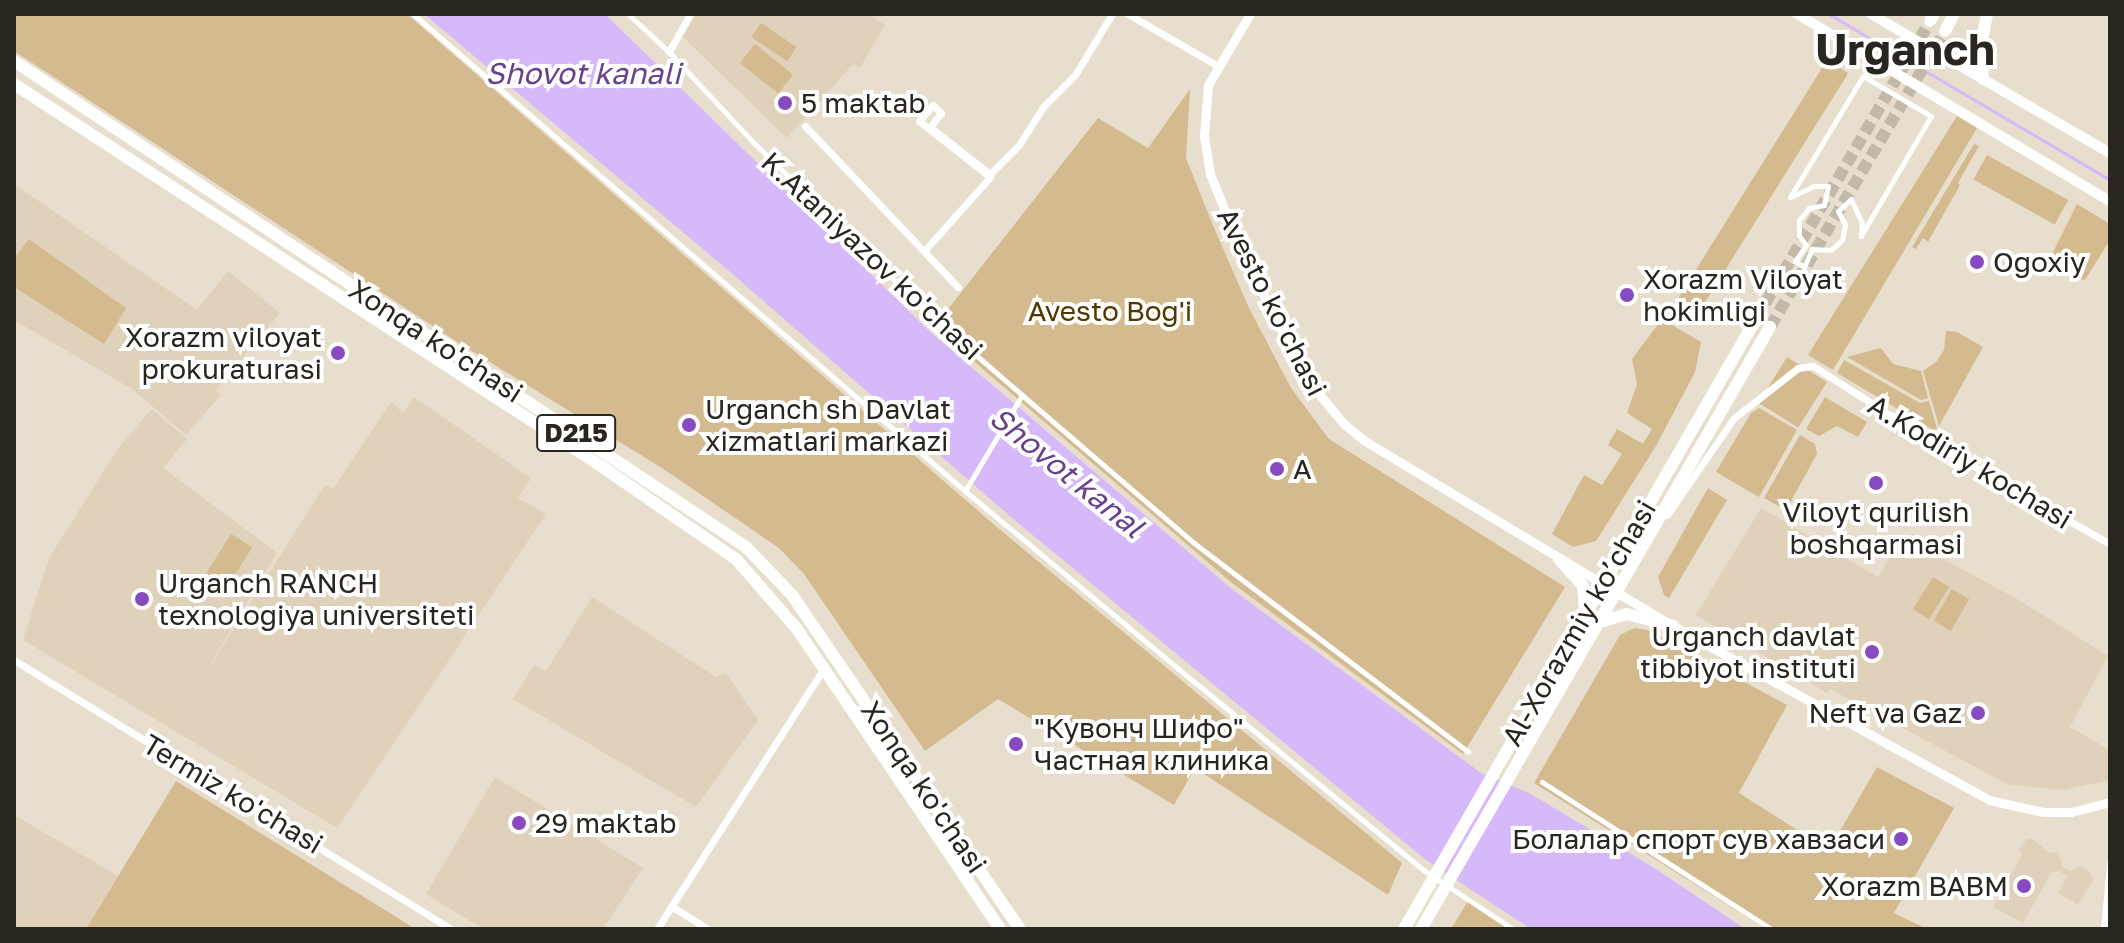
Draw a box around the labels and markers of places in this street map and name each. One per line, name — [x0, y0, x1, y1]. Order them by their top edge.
place label: 5 maktab — [801, 86, 925, 120]
marker: 5 maktab — [776, 94, 794, 112]
place label: Ogoxiy — [1993, 245, 2086, 279]
marker: Ogoxiy — [1968, 253, 1986, 271]
place label: Xorazm Viloyat hokimligi — [1643, 262, 1843, 328]
marker: Xorazm Viloyat hokimligi — [1618, 286, 1636, 304]
place label: Xorazm viloyat prokuraturasi — [125, 320, 322, 386]
marker: Xorazm viloyat prokuraturasi — [329, 344, 347, 362]
place label: Urganch sh Davlat xizmatlari markazi — [705, 392, 951, 458]
marker: Urganch sh Davlat xizmatlari markazi — [680, 416, 698, 434]
place label: A — [1293, 452, 1312, 486]
marker: A — [1268, 460, 1286, 478]
marker: Viloyt qurilish boshqarmasi — [1867, 474, 1885, 492]
place label: Viloyt qurilish boshqarmasi — [1782, 495, 1970, 561]
place label: Urganch RANCH texnologiya universiteti — [158, 566, 475, 632]
marker: Urganch RANCH texnologiya universiteti — [133, 590, 151, 608]
place label: Urganch davlat tibbiyot instituti — [1640, 619, 1856, 685]
marker: Urganch davlat tibbiyot instituti — [1863, 643, 1881, 661]
place label: Neft va Gaz — [1809, 696, 1962, 730]
marker: Neft va Gaz — [1969, 704, 1987, 722]
place label: "Кувонч Шифо" Частная клиника — [1034, 711, 1269, 777]
marker: "Кувонч Шифо" Частная клиника — [1005, 733, 1027, 755]
place label: 29 maktab — [535, 806, 676, 840]
marker: 29 maktab — [510, 814, 528, 832]
place label: Болалар спорт сув хавзаси — [1512, 822, 1885, 856]
marker: Болалар спорт сув хавзаси — [1892, 830, 1910, 848]
place label: Xorazm BABM — [1821, 869, 2008, 903]
marker: Xorazm BABM — [2015, 877, 2033, 895]

